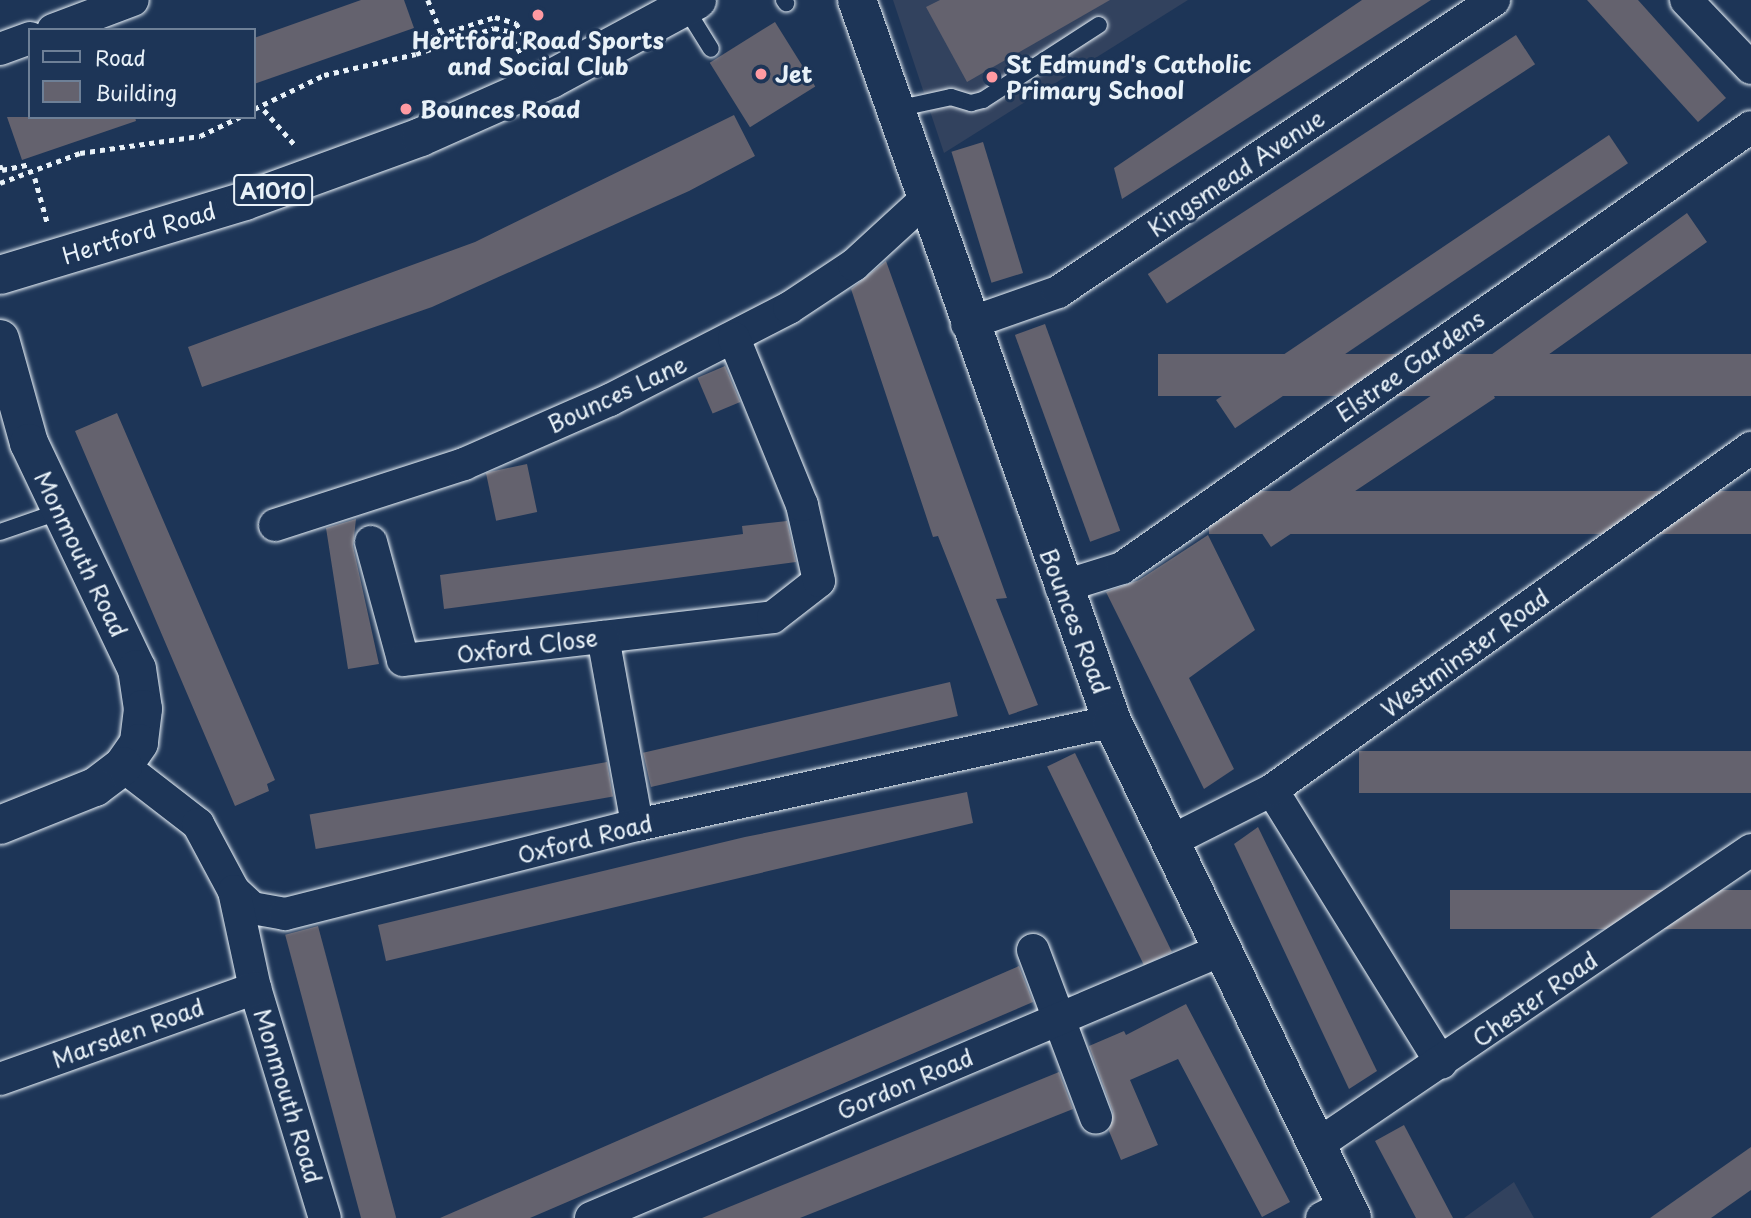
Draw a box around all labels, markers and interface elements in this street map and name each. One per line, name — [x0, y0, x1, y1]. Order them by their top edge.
marker: Hertford Road Sports and Social Club — [530, 7, 546, 23]
place label: Hertford Road Sports and Social Club — [412, 26, 664, 80]
legend — [28, 28, 256, 119]
text: Road — [95, 41, 146, 73]
place label: St Edmund's Catholic Primary School — [1006, 50, 1252, 104]
place label: Jet — [775, 60, 812, 88]
marker: Jet — [753, 66, 769, 82]
marker: St Edmund's Catholic Primary School — [984, 69, 1000, 85]
text: Building — [95, 76, 177, 108]
place label: Bounces Road — [420, 95, 581, 123]
marker: Bounces Road — [398, 101, 414, 117]
street label: Kingsmead Avenue — [1143, 104, 1329, 242]
road number: A1010 — [233, 172, 313, 208]
street label: Hertford Road — [59, 197, 219, 269]
street label: Elstree Gardens — [1330, 304, 1490, 428]
street label: Bounces Lane — [542, 349, 692, 439]
street label: Monmouth Road — [29, 466, 133, 642]
street label: Bounces Road — [1034, 544, 1116, 698]
street label: Westminster Road — [1375, 583, 1555, 723]
street label: Oxford Close — [455, 624, 599, 668]
street label: Oxford Road — [515, 809, 655, 869]
street label: Chester Road — [1466, 945, 1604, 1053]
street label: Marsden Road — [48, 993, 208, 1073]
street label: Monmouth Road — [248, 1005, 328, 1187]
street label: Gordon Road — [833, 1043, 977, 1125]

